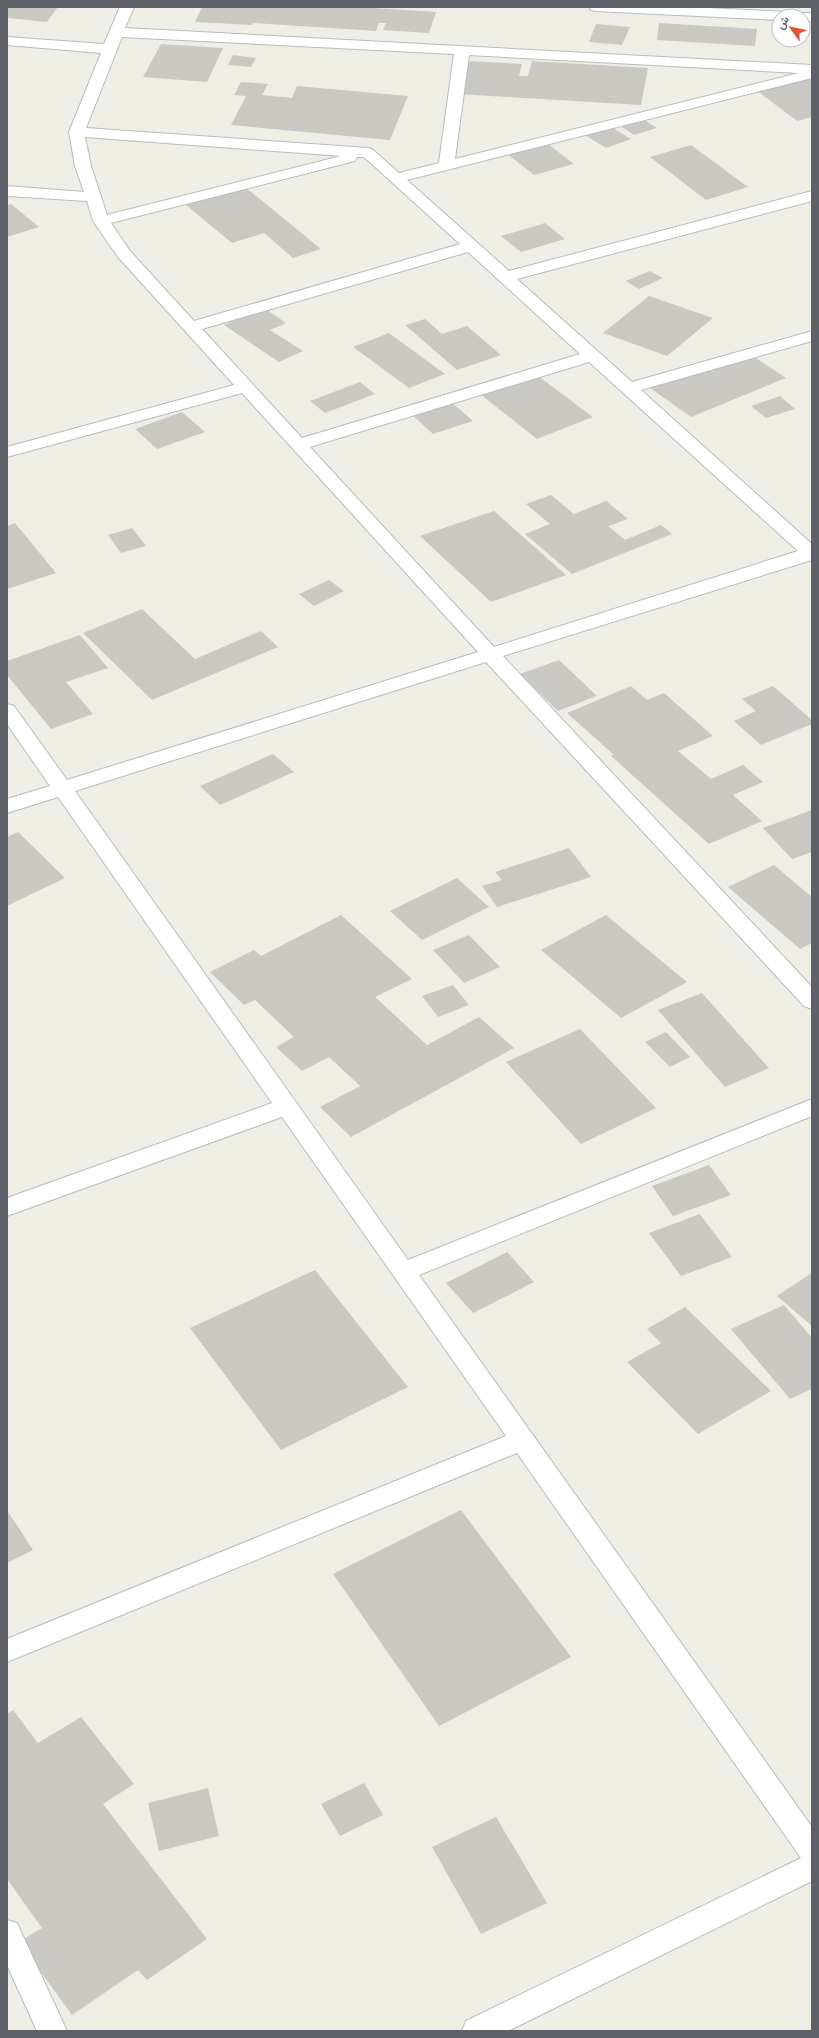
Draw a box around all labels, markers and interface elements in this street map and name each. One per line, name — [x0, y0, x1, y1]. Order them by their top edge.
north arrow — [771, 8, 811, 48]
text: ش — [775, 14, 792, 32]

